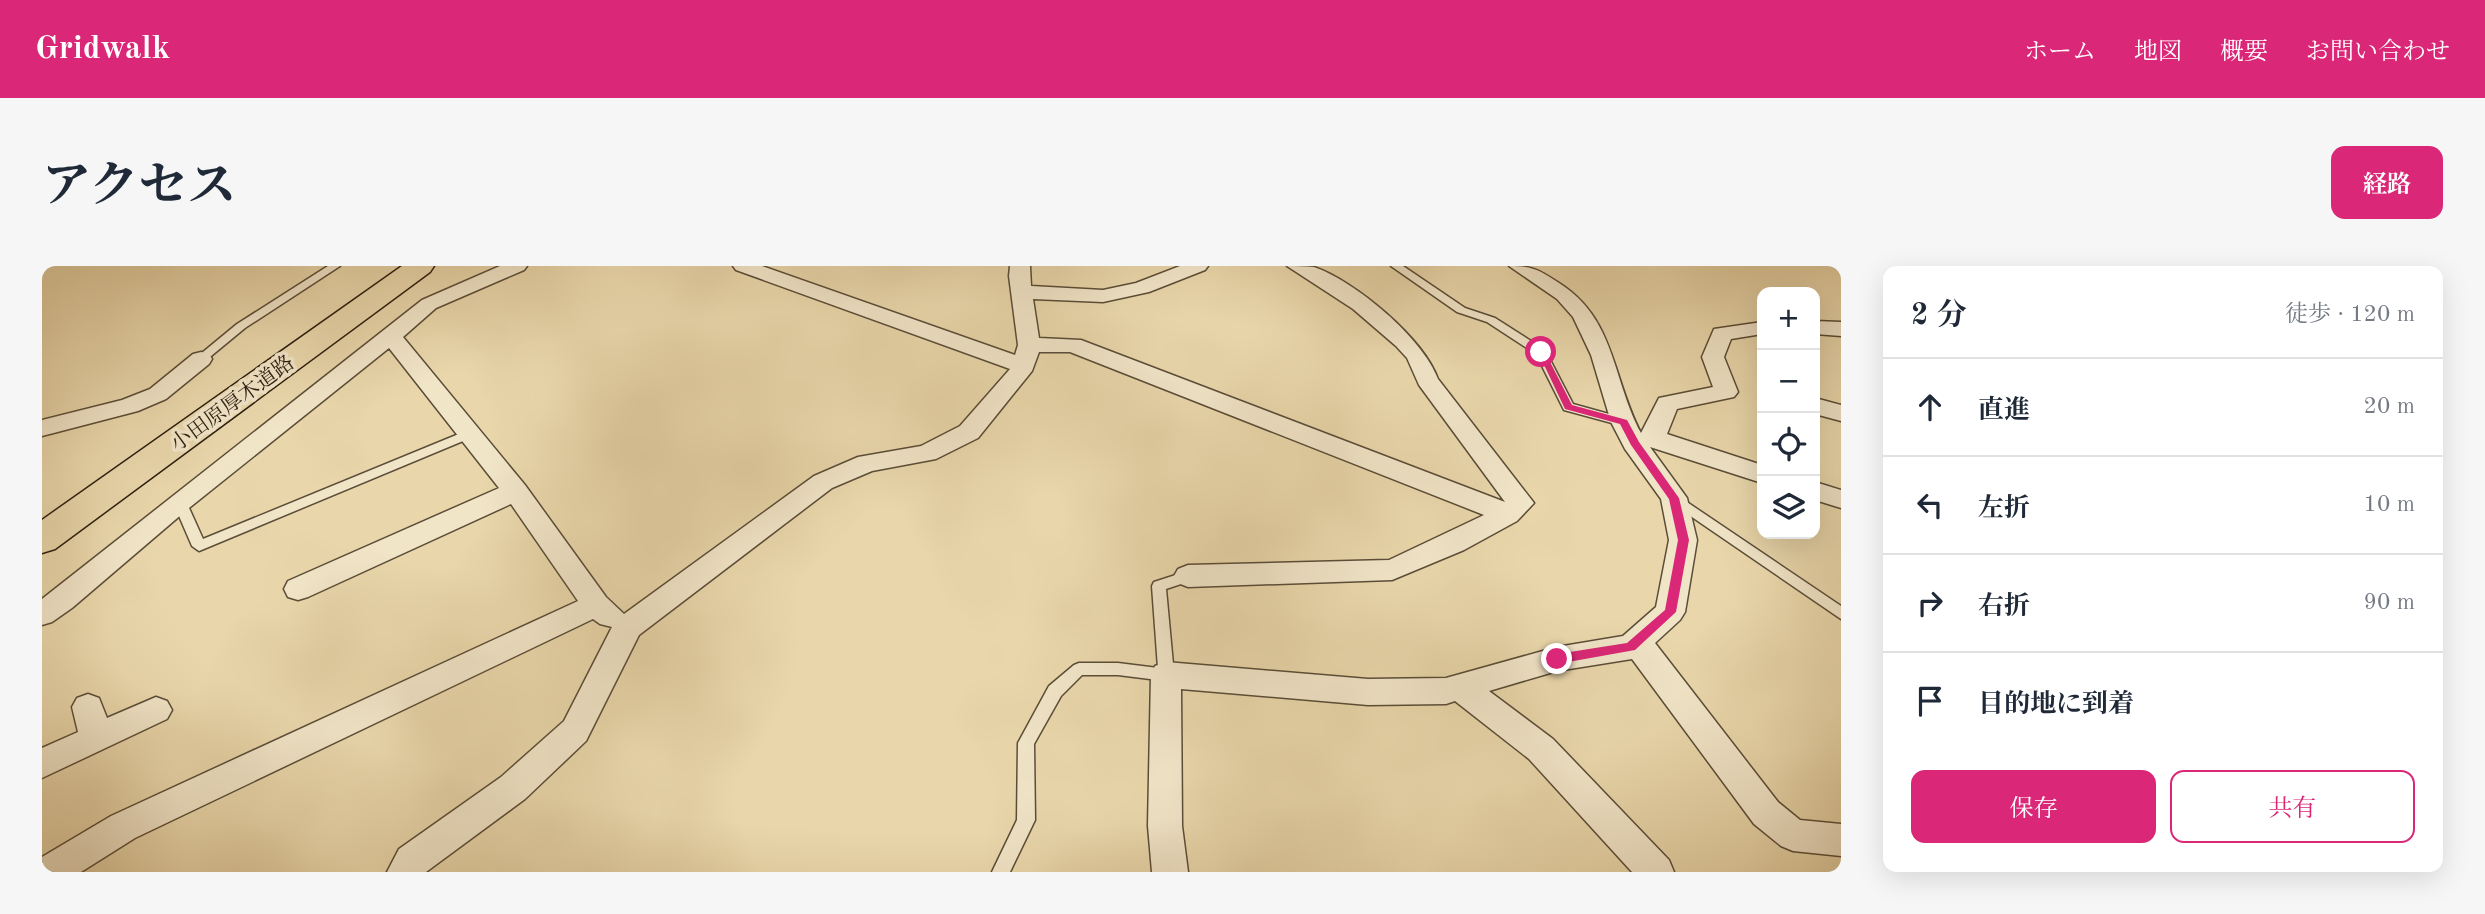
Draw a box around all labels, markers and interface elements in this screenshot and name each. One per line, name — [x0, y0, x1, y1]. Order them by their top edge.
text: Gridwalk — [35, 33, 170, 66]
text: ホーム — [2024, 41, 2096, 65]
text: 地図 — [2134, 41, 2182, 65]
text: 概要 — [2220, 41, 2268, 65]
text: お問い合わせ — [2306, 41, 2450, 65]
button: 経路 — [2331, 146, 2443, 219]
text: アクセス — [42, 164, 237, 213]
map controls — [1757, 287, 1820, 539]
button: + — [1757, 287, 1820, 350]
text: 2 分 — [1911, 301, 1967, 331]
text: 徒歩 · 120 m — [2285, 303, 2415, 326]
route start — [1525, 336, 1556, 367]
button: − — [1757, 350, 1820, 413]
street label: 小田原厚木道路 — [166, 351, 299, 456]
icon: ahead — [1911, 388, 1949, 426]
text: 20 m — [2364, 395, 2415, 418]
text: 直進 — [1978, 398, 2030, 424]
button: locate — [1757, 413, 1820, 476]
button: layers — [1757, 476, 1820, 539]
icon: left — [1911, 486, 1949, 524]
text: 10 m — [2364, 493, 2415, 516]
text: 左折 — [1978, 496, 2030, 522]
icon: right — [1911, 584, 1949, 622]
text: 90 m — [2364, 591, 2415, 614]
text: 右折 — [1978, 594, 2030, 620]
route end — [1541, 643, 1572, 674]
icon: arrive — [1911, 682, 1949, 720]
text: 目的地に到着 — [1978, 692, 2134, 718]
button: 保存 — [1911, 770, 2156, 843]
button: 共有 — [2170, 770, 2415, 843]

